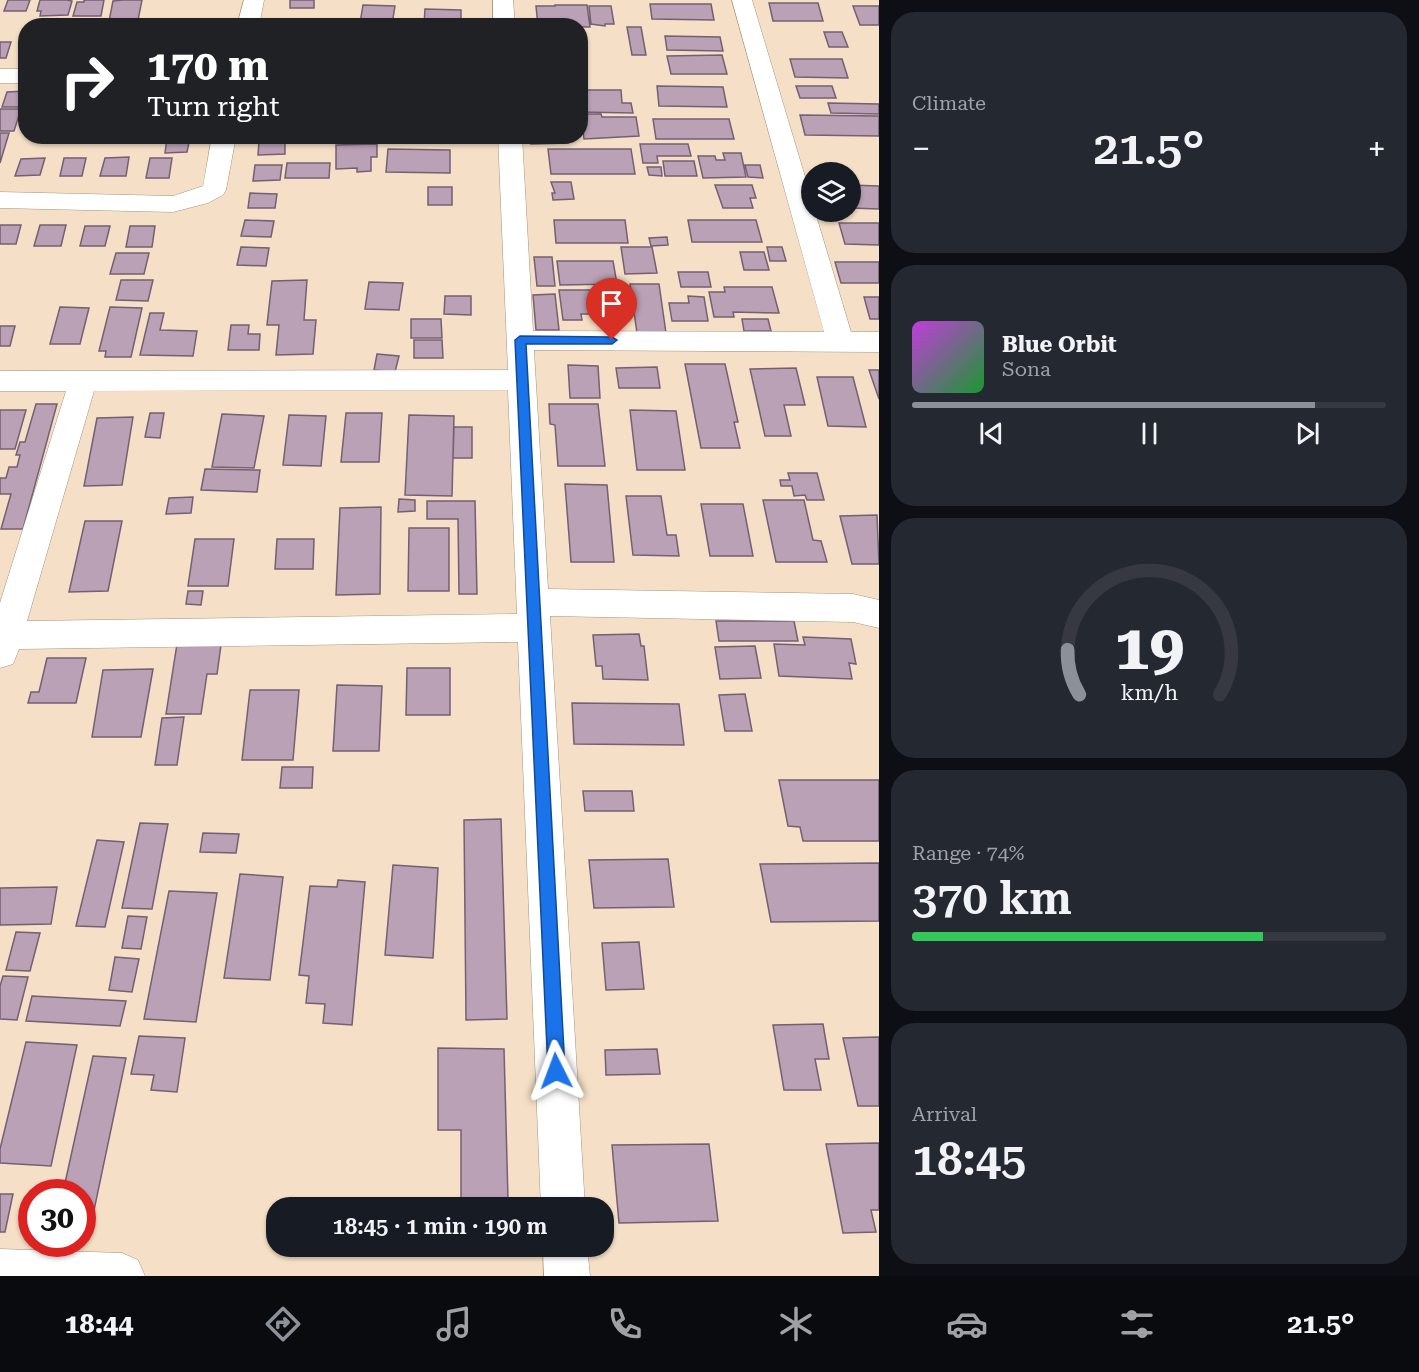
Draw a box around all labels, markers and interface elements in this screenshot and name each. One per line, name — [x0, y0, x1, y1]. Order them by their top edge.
text: 170 m — [147, 41, 269, 90]
icon: right — [48, 42, 126, 120]
text: Turn right — [147, 91, 280, 123]
text: Climate — [912, 91, 986, 115]
text: 21.5° — [1093, 122, 1205, 175]
text: − — [912, 129, 930, 168]
text: + — [1368, 129, 1386, 168]
map controls — [801, 162, 861, 222]
button: layers — [801, 162, 861, 222]
pin — [586, 278, 637, 340]
icon: arrive — [595, 287, 628, 320]
text: Blue Orbit — [1002, 332, 1117, 357]
text: Sona — [1002, 357, 1051, 381]
icon: previous — [975, 417, 1008, 450]
icon: pause — [1133, 417, 1166, 450]
icon: next — [1291, 417, 1324, 450]
text: 19 — [1114, 611, 1184, 684]
text: km/h — [1120, 680, 1178, 705]
text: Range · 74% — [912, 841, 1024, 865]
text: 370 km — [912, 872, 1072, 925]
position arrow — [524, 1039, 588, 1103]
text: Arrival — [912, 1102, 977, 1126]
text: 18:45 — [912, 1133, 1026, 1186]
speed limit sign: 30 — [18, 1179, 96, 1257]
text: 18:45 · 1 min · 190 m — [333, 1214, 547, 1239]
icon: directions — [262, 1303, 304, 1345]
icon: music — [433, 1303, 475, 1345]
icon: phone — [604, 1303, 646, 1345]
icon: climate — [775, 1303, 817, 1345]
icon: car — [946, 1303, 988, 1345]
icon: filters — [1116, 1303, 1158, 1345]
text: 18:44 — [64, 1308, 133, 1340]
text: 21.5° — [1287, 1308, 1355, 1340]

